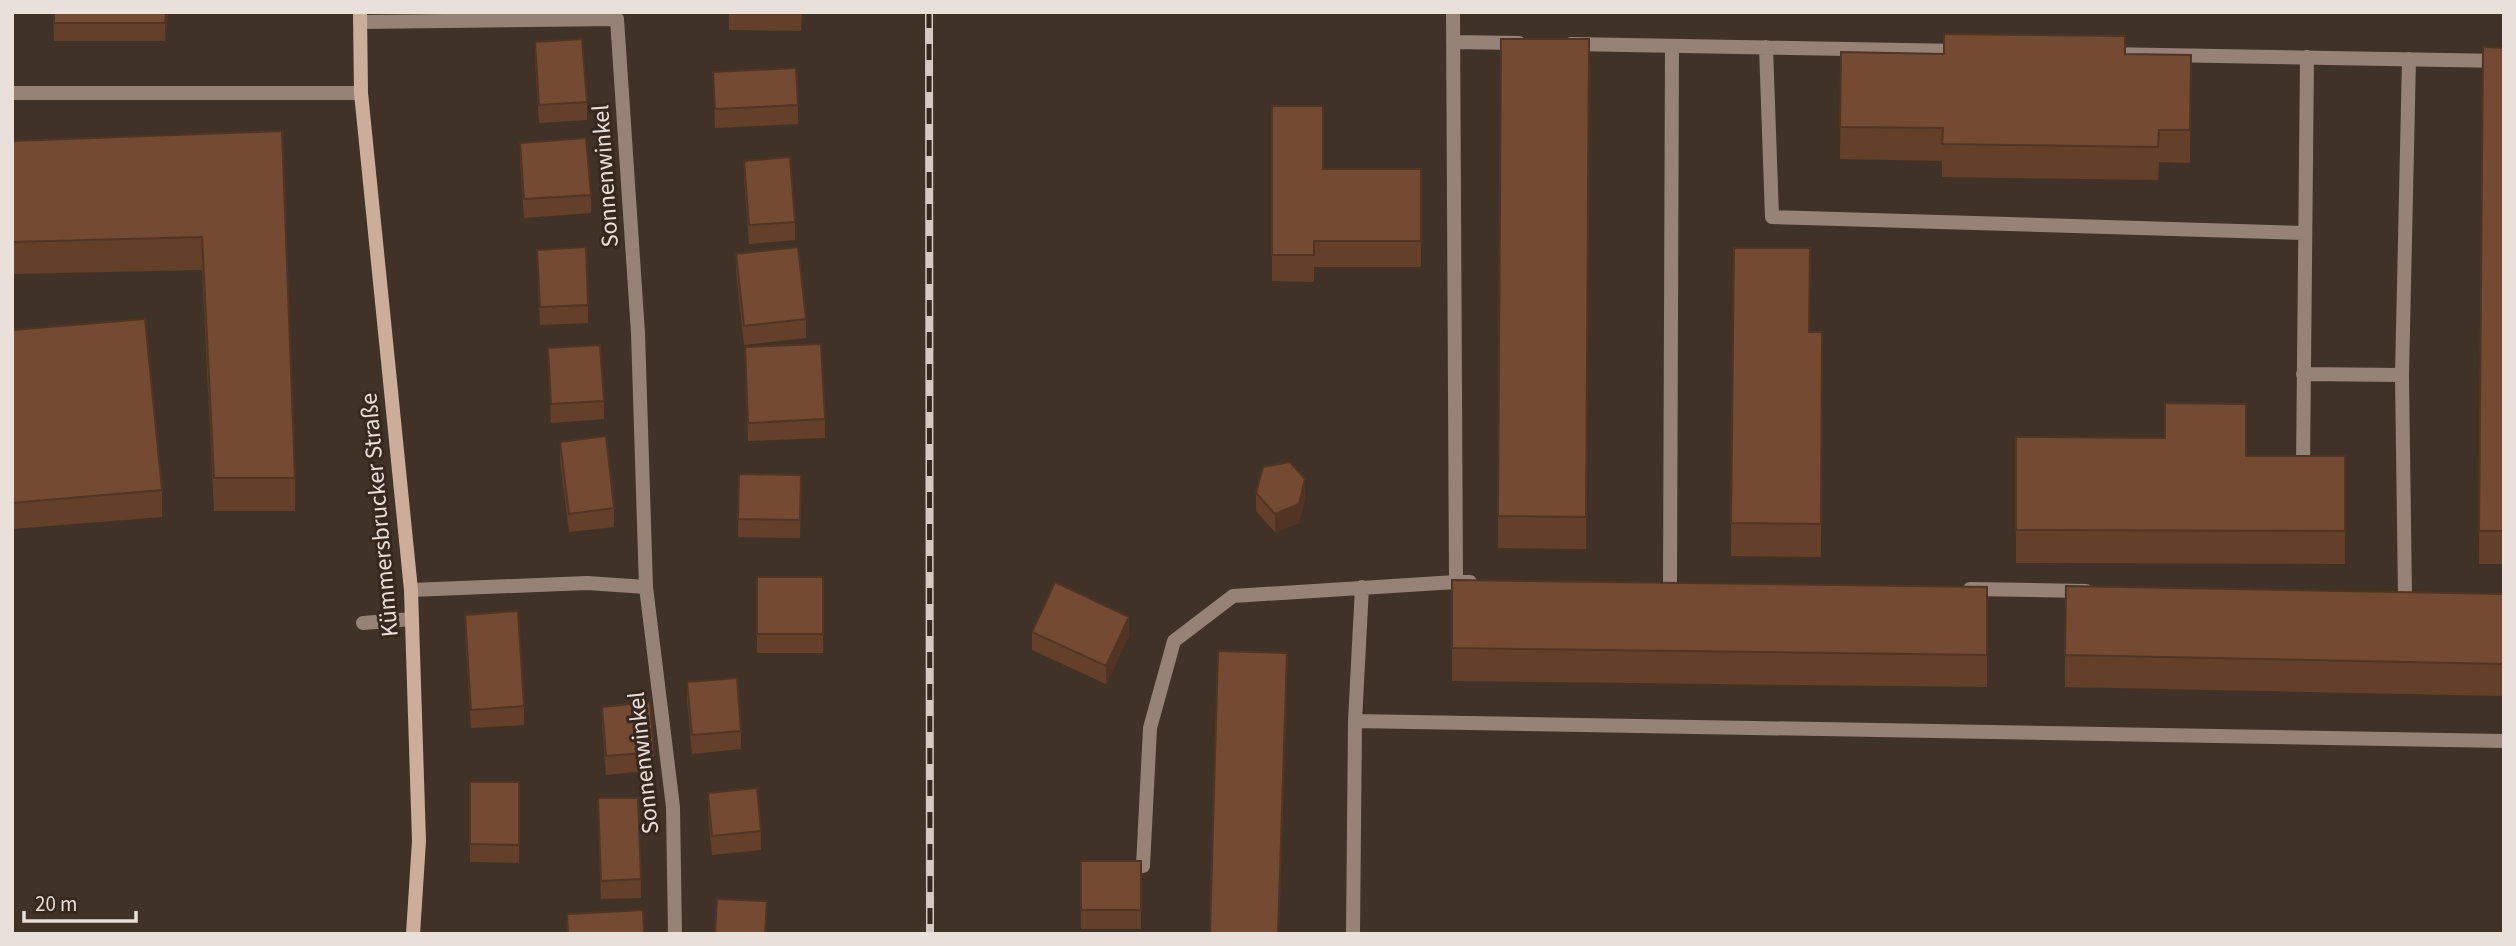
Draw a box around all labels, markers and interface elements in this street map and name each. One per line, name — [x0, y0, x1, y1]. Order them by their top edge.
street label: Sonnenwinkel — [583, 103, 628, 248]
street label: Kümmersbrucker Straße — [351, 392, 408, 638]
street label: Sonnenwinkel — [619, 690, 668, 836]
scale bar — [24, 880, 136, 924]
text: 20 m — [35, 889, 77, 919]

